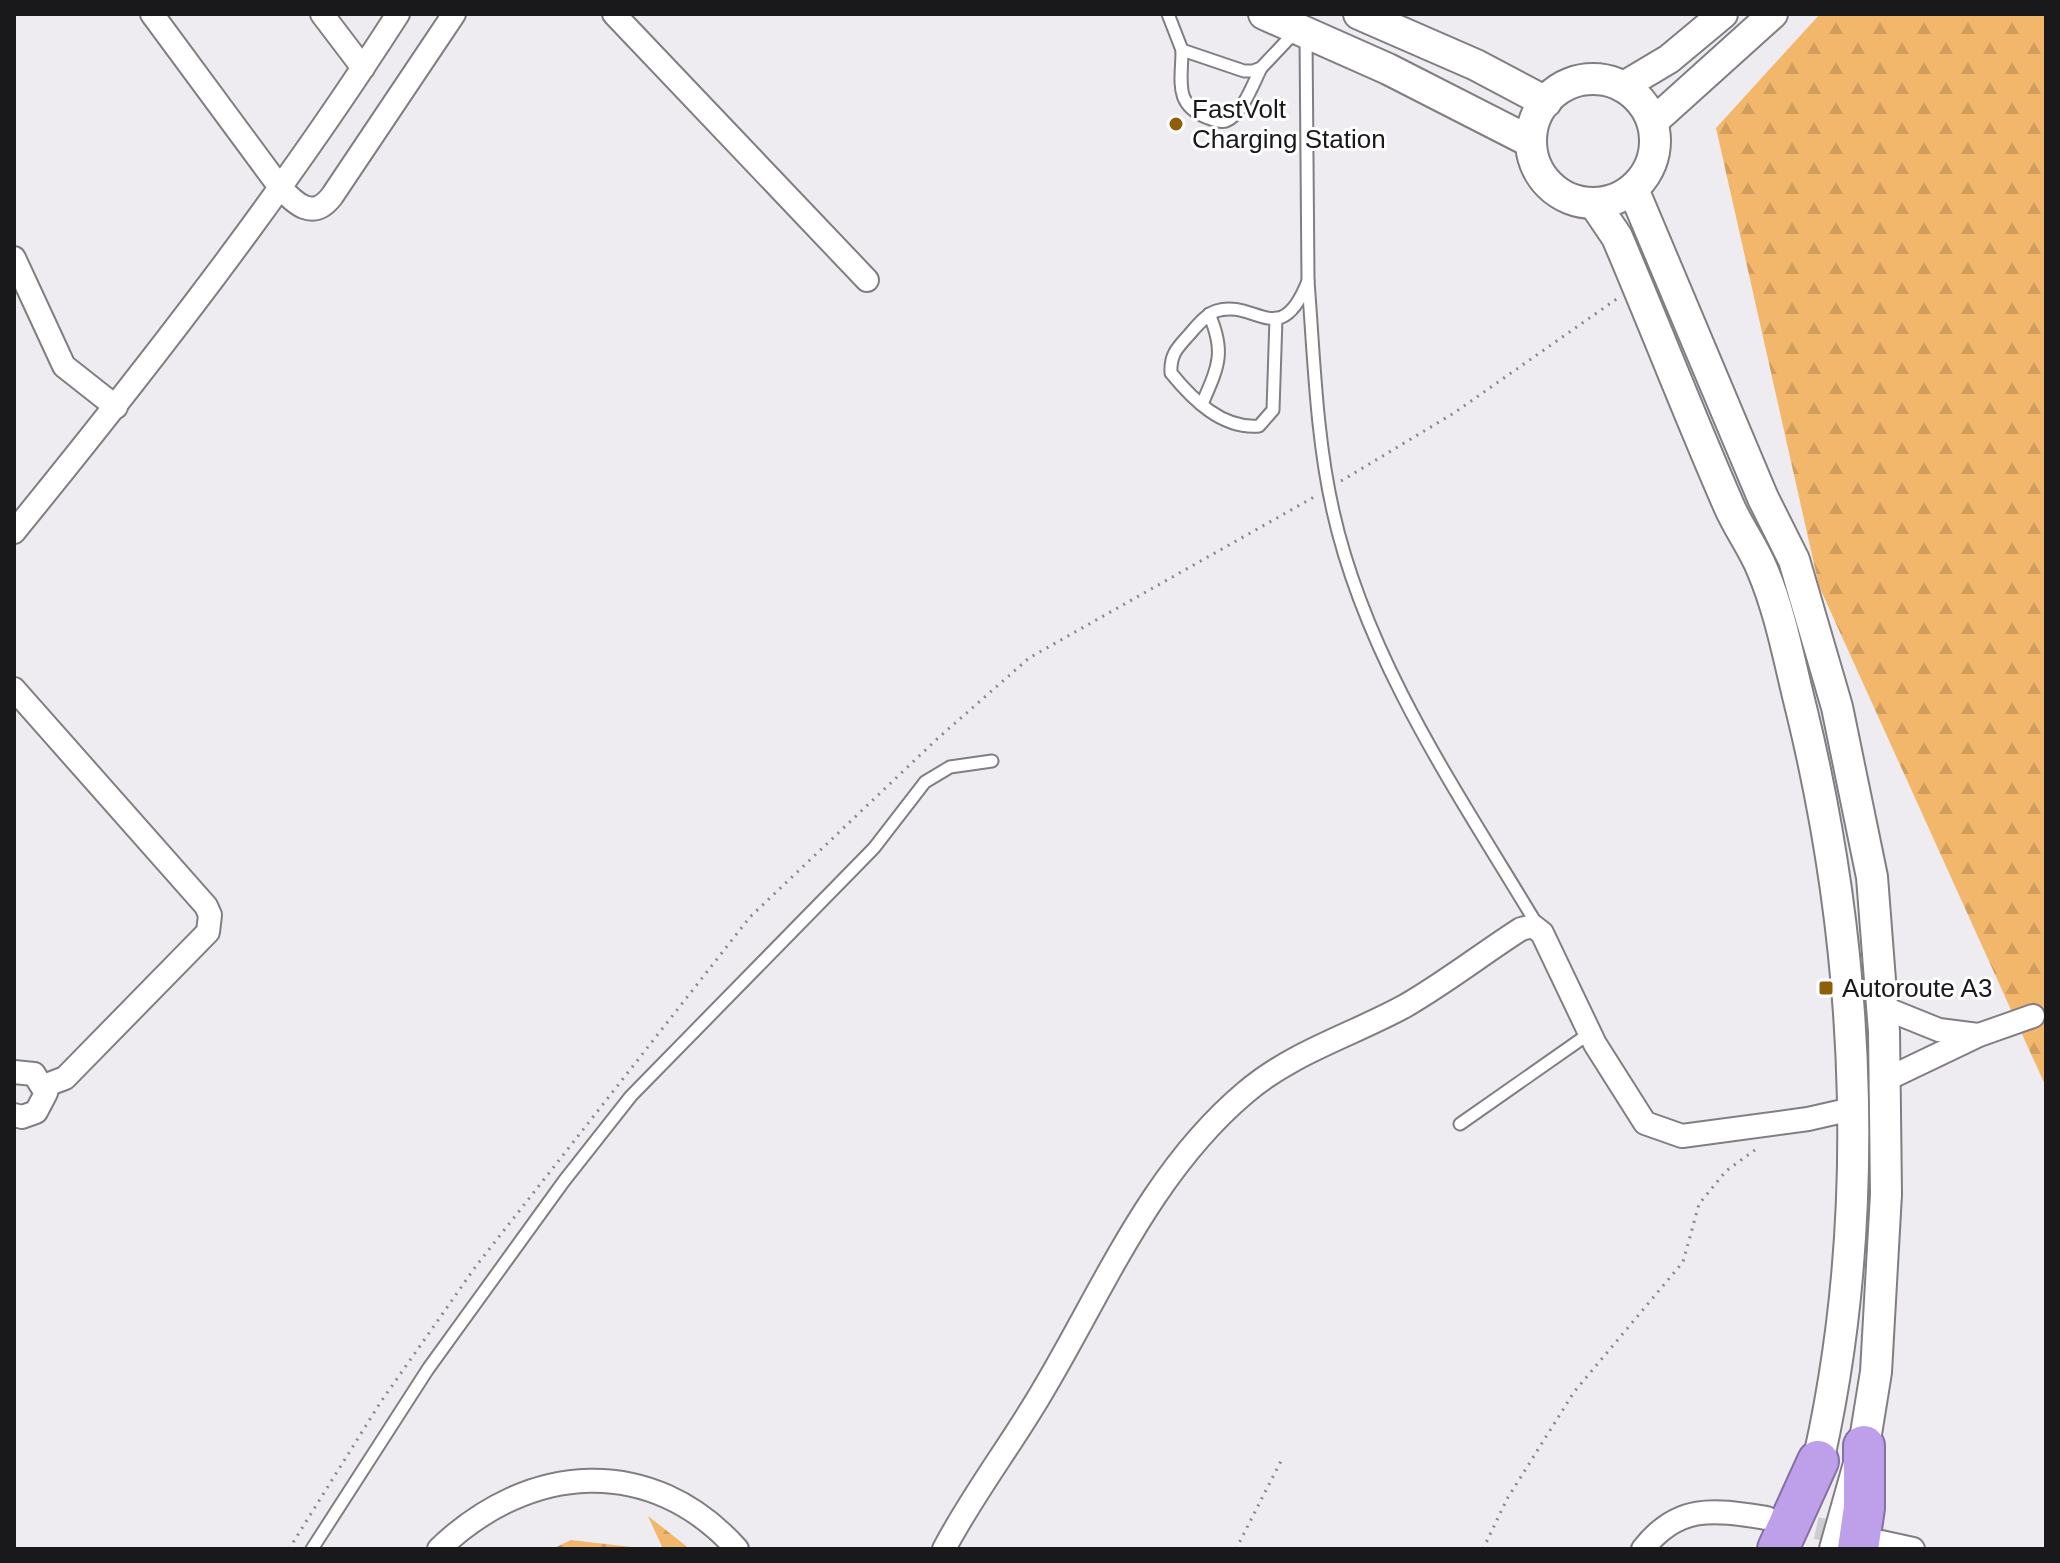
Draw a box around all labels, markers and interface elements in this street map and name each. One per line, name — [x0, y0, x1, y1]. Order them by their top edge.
place label: FastVolt Charging Station — [1192, 94, 1386, 154]
marker: FastVolt Charging Station — [1167, 115, 1185, 133]
place label: Autoroute A3 — [1842, 973, 1992, 1003]
marker: Autoroute A3 — [1817, 979, 1835, 997]

